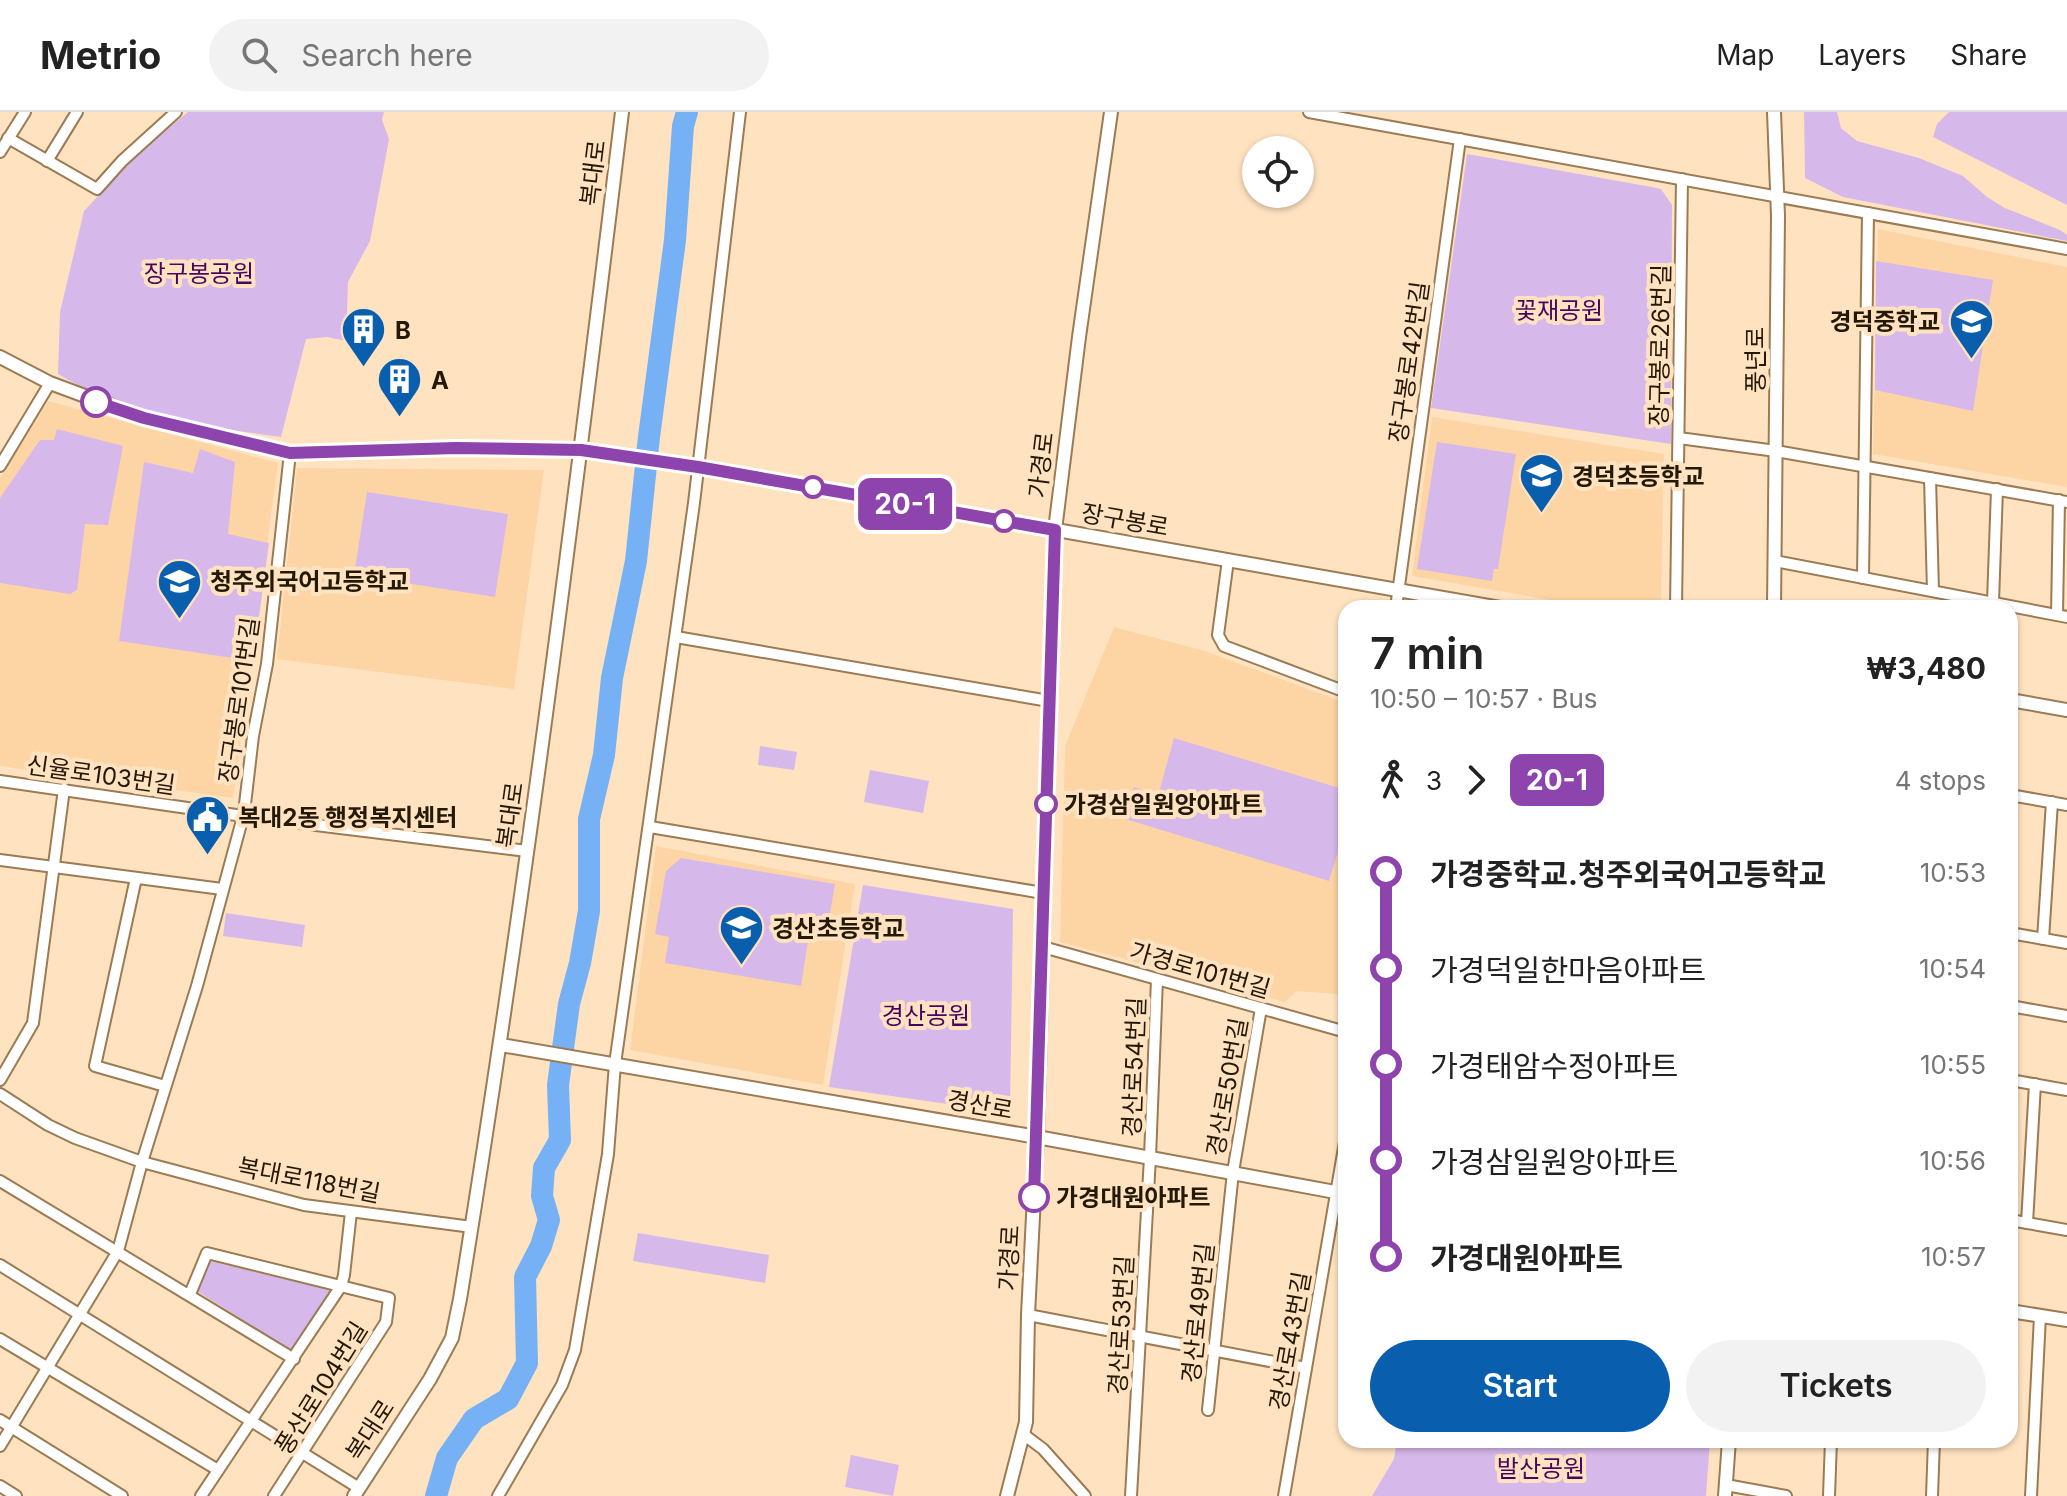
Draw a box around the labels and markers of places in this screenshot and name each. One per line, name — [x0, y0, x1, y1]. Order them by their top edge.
school or university icon: 경덕중학교 — [1947, 297, 1995, 360]
building icon: B — [340, 306, 388, 369]
place label: 경덕중학교 — [1830, 307, 1940, 336]
place label: B — [395, 316, 411, 345]
building icon: A — [376, 356, 424, 419]
place label: A — [431, 366, 449, 395]
unlabelled marker — [81, 387, 111, 417]
school or university icon: 경덕초등학교 — [1517, 452, 1565, 515]
place label: 경덕초등학교 — [1572, 462, 1704, 491]
unlabelled marker — [802, 476, 824, 498]
unlabelled marker — [993, 510, 1015, 532]
school or university icon: 청주외국어고등학교 — [155, 557, 203, 620]
place label: 청주외국어고등학교 — [210, 567, 409, 596]
place label: 가경삼일원앙아파트 — [1064, 790, 1263, 819]
public building icon: 복대2동 행정복지센터 — [183, 793, 231, 856]
marker: 가경삼일원앙아파트 — [1035, 793, 1057, 815]
place label: 복대2동 행정복지센터 — [238, 803, 458, 832]
school or university icon: 경산초등학교 — [717, 904, 765, 967]
place label: 경산초등학교 — [772, 914, 904, 943]
marker: 가경대원아파트 — [1019, 1182, 1049, 1212]
place label: 가경대원아파트 — [1056, 1183, 1211, 1212]

